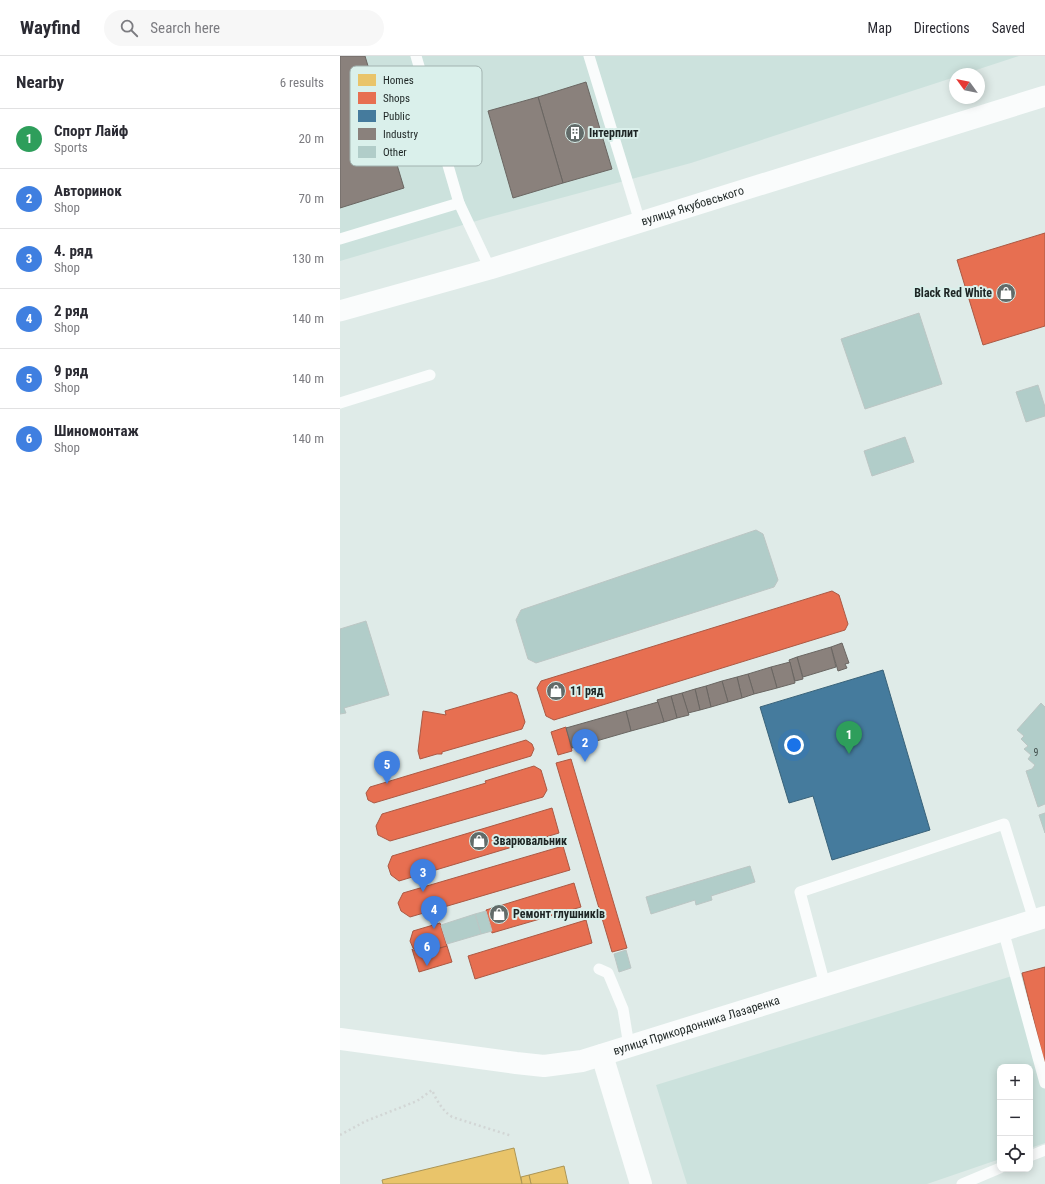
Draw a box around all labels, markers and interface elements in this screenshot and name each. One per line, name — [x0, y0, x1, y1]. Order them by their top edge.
search box — [104, 10, 384, 46]
text: Wayfind — [20, 16, 80, 39]
icon: search — [118, 17, 140, 39]
text: Search here — [150, 19, 220, 37]
text: Map — [868, 20, 892, 36]
text: Directions — [914, 20, 970, 36]
text: Saved — [992, 20, 1025, 36]
legend — [350, 66, 482, 166]
north arrow — [949, 68, 985, 104]
text: Nearby — [16, 72, 64, 92]
text: Homes — [383, 74, 414, 87]
text: 6 results — [280, 75, 324, 90]
text: Shops — [383, 92, 410, 105]
text: Public — [383, 110, 410, 123]
text: Спорт Лайф — [54, 122, 128, 140]
building icon: Інтерплит — [564, 122, 586, 144]
place label: Інтерплит — [589, 126, 639, 140]
text: Industry — [383, 128, 419, 141]
text: 1 — [26, 131, 32, 146]
text: 20 m — [298, 131, 324, 146]
text: Sports — [54, 140, 88, 155]
text: Other — [383, 146, 407, 159]
text: Авторинок — [54, 182, 122, 200]
street label: вулиця Якубовського — [640, 183, 746, 228]
text: 2 — [26, 191, 32, 206]
text: 70 m — [298, 191, 324, 206]
text: Shop — [54, 200, 80, 215]
text: 4. ряд — [54, 242, 93, 260]
text: 3 — [26, 251, 32, 266]
text: 130 m — [292, 251, 324, 266]
text: Shop — [54, 260, 80, 275]
shop icon: Black Red White — [995, 282, 1017, 304]
place label: Black Red White — [914, 286, 992, 300]
text: 2 ряд — [54, 302, 88, 320]
text: 4 — [26, 311, 32, 326]
text: 140 m — [292, 311, 324, 326]
text: Shop — [54, 320, 80, 335]
text: 9 ряд — [54, 362, 88, 380]
text: 5 — [26, 371, 32, 386]
text: 140 m — [292, 371, 324, 386]
text: Shop — [54, 380, 80, 395]
text: Шиномонтаж — [54, 422, 139, 440]
text: 6 — [26, 431, 32, 446]
text: 140 m — [292, 431, 324, 446]
text: Shop — [54, 440, 80, 455]
shop icon: 11 ряд — [545, 680, 567, 702]
place label: 11 ряд — [570, 684, 604, 698]
pin: 1 — [836, 721, 862, 754]
pin: 2 — [572, 729, 598, 762]
your location — [784, 735, 804, 755]
house number: 9 — [1034, 747, 1039, 758]
pin: 5 — [374, 751, 400, 784]
shop icon: Зварювальник — [468, 830, 490, 852]
place label: Зварювальник — [493, 834, 567, 848]
pin: 3 — [410, 859, 436, 892]
pin: 4 — [421, 896, 447, 929]
shop icon: Ремонт глушників — [488, 903, 510, 925]
place label: Ремонт глушників — [513, 907, 605, 921]
pin: 6 — [414, 933, 440, 966]
street label: вулиця Прикордонника Лазаренка — [612, 993, 782, 1058]
map controls — [997, 1064, 1033, 1172]
button: + — [997, 1064, 1033, 1100]
button: − — [997, 1100, 1033, 1136]
button: locate — [997, 1136, 1033, 1172]

